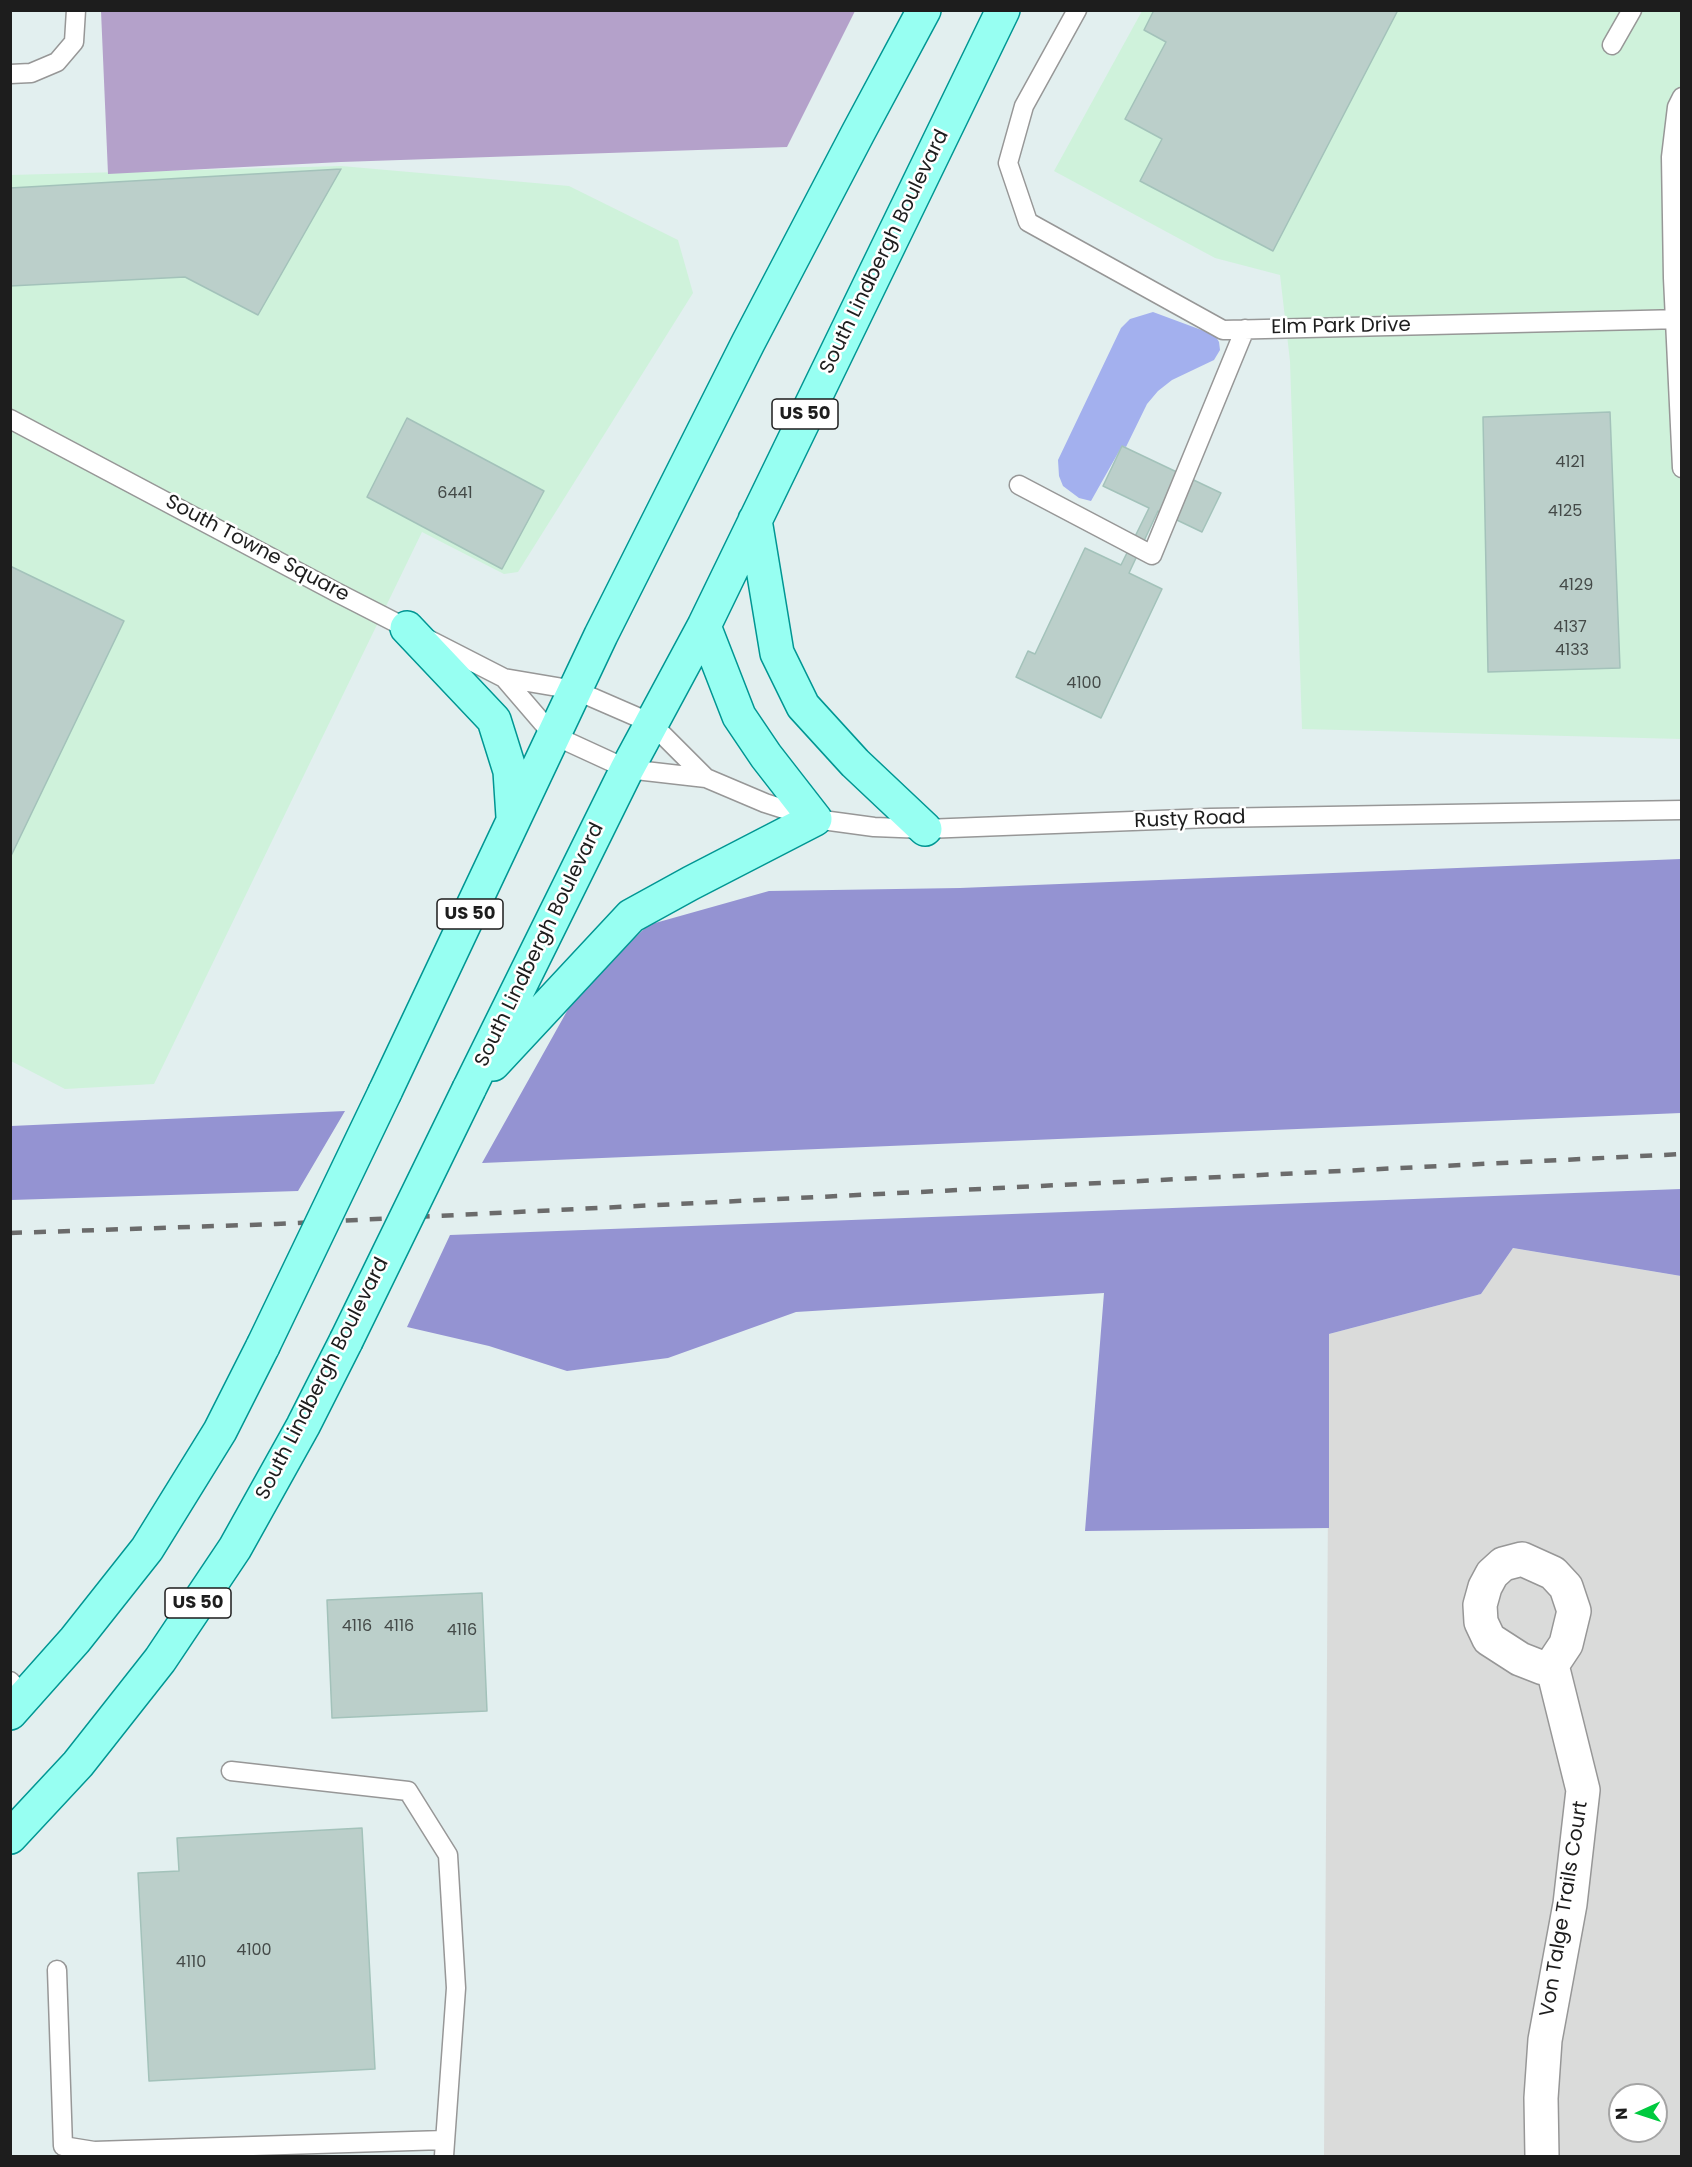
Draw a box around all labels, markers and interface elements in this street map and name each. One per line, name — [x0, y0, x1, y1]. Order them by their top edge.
street label: South Lindbergh Boulevard — [815, 126, 955, 378]
street label: Elm Park Drive — [1271, 314, 1411, 340]
road number: US 50 — [772, 399, 838, 429]
house number: 4121 — [1555, 453, 1585, 473]
house number: 6441 — [437, 484, 473, 504]
street label: South Towne Square — [161, 490, 353, 608]
house number: 4125 — [1548, 502, 1582, 522]
house number: 4129 — [1559, 576, 1593, 596]
house number: 4137 — [1553, 618, 1587, 638]
house number: 4133 — [1555, 641, 1589, 661]
house number: 4100 — [1066, 674, 1102, 694]
street label: Rusty Road — [1134, 806, 1246, 834]
street label: South Lindbergh Boulevard — [470, 819, 610, 1071]
road number: US 50 — [437, 899, 503, 929]
street label: South Lindbergh Boulevard — [251, 1254, 395, 1504]
road number: US 50 — [165, 1588, 231, 1618]
house number: 4116 — [342, 1617, 372, 1637]
house number: 4116 — [384, 1617, 414, 1637]
house number: 4116 — [447, 1621, 477, 1641]
street label: Von Talge Trails Court — [1536, 1799, 1594, 2019]
house number: 4100 — [236, 1941, 272, 1961]
house number: 4110 — [176, 1953, 206, 1973]
north arrow — [1608, 2083, 1668, 2143]
text: N — [1610, 2107, 1633, 2120]

